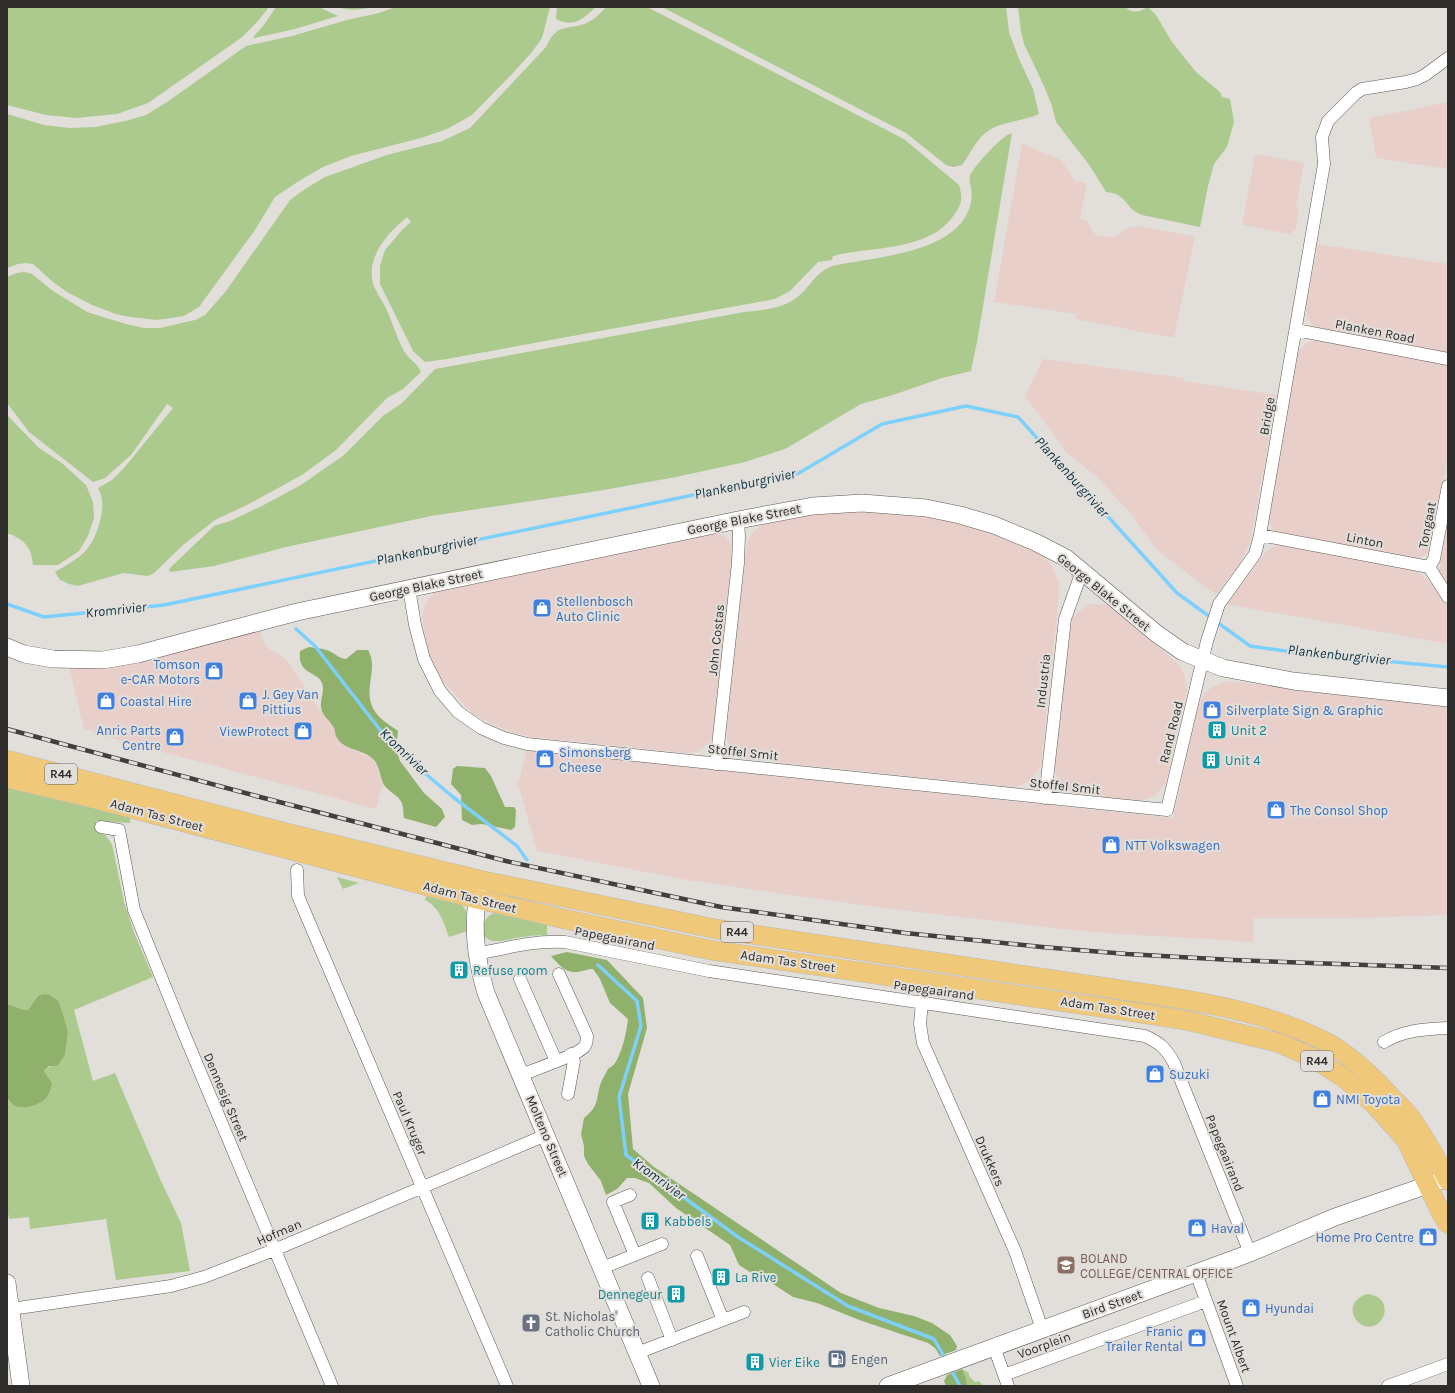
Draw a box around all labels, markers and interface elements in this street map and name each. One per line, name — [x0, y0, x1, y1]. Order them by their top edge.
street label: Planken Road — [1334, 316, 1416, 346]
street label: Bridge — [1256, 395, 1278, 436]
water label: Plankenburgrivier — [1031, 433, 1114, 522]
water label: Plankenburgrivier — [693, 465, 798, 503]
street label: Tongaat — [1415, 500, 1439, 549]
street label: George Blake Street — [686, 501, 802, 537]
street label: Linton — [1345, 529, 1385, 551]
water label: Plankenburgrivier — [375, 531, 480, 569]
street label: George Blake Street — [1054, 550, 1154, 634]
street label: George Blake Street — [368, 566, 484, 604]
place label: Stellenbosch Auto Clinic — [556, 594, 633, 624]
shop icon: Stellenbosch Auto Clinic — [531, 597, 553, 619]
water label: Kromrivier — [85, 598, 148, 622]
street label: John Costas — [705, 603, 727, 677]
water label: Plankenburgrivier — [1287, 641, 1392, 669]
street label: Industria — [1033, 653, 1053, 709]
place label: Tomson e-CAR Motors — [121, 657, 200, 687]
shop icon: Tomson e-CAR Motors — [203, 660, 225, 682]
place label: J. Gey Van Pittius — [262, 687, 319, 717]
shop icon: Coastal Hire — [95, 690, 117, 712]
shop icon: J. Gey Van Pittius — [237, 690, 259, 712]
place label: Coastal Hire — [120, 694, 192, 709]
street label: Rand Road — [1156, 699, 1186, 765]
shop icon: Silverplate Sign & Graphic — [1201, 699, 1223, 721]
place label: Silverplate Sign & Graphic — [1226, 703, 1384, 718]
building icon: Unit 2 — [1206, 719, 1228, 741]
shop icon: ViewProtect — [292, 720, 314, 742]
place label: Anric Parts Centre — [97, 723, 161, 753]
place label: Unit 2 — [1231, 723, 1267, 738]
place label: ViewProtect — [220, 724, 289, 739]
water label: Kromrivier — [376, 725, 433, 780]
shop icon: Anric Parts Centre — [164, 726, 186, 748]
street label: Stoffel Smit — [707, 741, 779, 763]
place label: Simonsberg Cheese — [559, 745, 632, 775]
shop icon: Simonsberg Cheese — [534, 748, 556, 770]
building icon: Unit 4 — [1200, 749, 1222, 771]
place label: Unit 4 — [1225, 753, 1260, 768]
road number: R44 — [45, 764, 77, 784]
street label: Stoffel Smit — [1029, 775, 1101, 797]
street label: Adam Tas Street — [109, 795, 205, 835]
shop icon: The Consol Shop — [1265, 799, 1287, 821]
place label: The Consol Shop — [1290, 803, 1388, 818]
shop icon: NTT Volkswagen — [1100, 834, 1122, 856]
place label: NTT Volkswagen — [1125, 838, 1220, 853]
street label: Adam Tas Street — [422, 878, 518, 916]
road number: R44 — [721, 922, 753, 942]
street label: Papegaairand — [574, 923, 656, 953]
street label: Adam Tas Street — [740, 947, 837, 975]
building icon: Refuse room — [448, 959, 470, 981]
place label: Refuse room — [473, 963, 548, 978]
street label: Papegaairand — [893, 977, 975, 1003]
street label: Adam Tas Street — [1060, 993, 1157, 1023]
street label: Dennesig Street — [201, 1051, 251, 1143]
road number: R44 — [1301, 1051, 1333, 1071]
shop icon: Suzuki — [1144, 1063, 1166, 1085]
place label: Suzuki — [1169, 1067, 1210, 1082]
shop icon: NMI Toyota — [1311, 1088, 1333, 1110]
street label: Paul Kruger — [390, 1089, 430, 1158]
place label: NMI Toyota — [1336, 1092, 1400, 1107]
street label: Molteno Street — [523, 1093, 571, 1179]
street label: Papegaairand — [1203, 1112, 1247, 1194]
street label: Drukkers — [972, 1133, 1008, 1189]
water label: Kromrivier — [629, 1154, 690, 1205]
building icon: Kabbels — [639, 1210, 661, 1232]
place label: Kabbels — [664, 1214, 712, 1229]
street label: Hofman — [254, 1216, 304, 1248]
shop icon: Haval — [1186, 1217, 1208, 1239]
place label: Haval — [1211, 1221, 1244, 1236]
shop icon: Home Pro Centre — [1417, 1226, 1439, 1248]
place label: Home Pro Centre — [1315, 1230, 1414, 1245]
place label: BOLAND COLLEGE/CENTRAL OFFICE — [1080, 1251, 1233, 1281]
school or university icon: BOLAND COLLEGE/CENTRAL OFFICE — [1055, 1254, 1077, 1276]
building icon: La Rive — [710, 1266, 732, 1288]
place label: La Rive — [735, 1270, 777, 1285]
building icon: Dennegeur — [665, 1283, 687, 1305]
street label: Bird Street — [1080, 1286, 1144, 1322]
place label: Dennegeur — [598, 1287, 662, 1302]
street label: Mount Albert — [1214, 1297, 1254, 1375]
shop icon: Hyundai — [1240, 1297, 1262, 1319]
place label: Hyundai — [1265, 1301, 1314, 1316]
place label: St. Nicholas' Catholic Church — [545, 1309, 640, 1339]
church icon: St. Nicholas' Catholic Church — [520, 1312, 542, 1334]
place label: Franic Trailer Rental — [1105, 1324, 1183, 1354]
shop icon: Franic Trailer Rental — [1186, 1327, 1208, 1349]
street label: Voorplein — [1015, 1328, 1073, 1362]
fuel station icon: Engen — [826, 1348, 848, 1370]
building icon: Vier Eike — [744, 1351, 766, 1373]
place label: Engen — [851, 1352, 888, 1367]
place label: Vier Eike — [769, 1355, 820, 1370]

